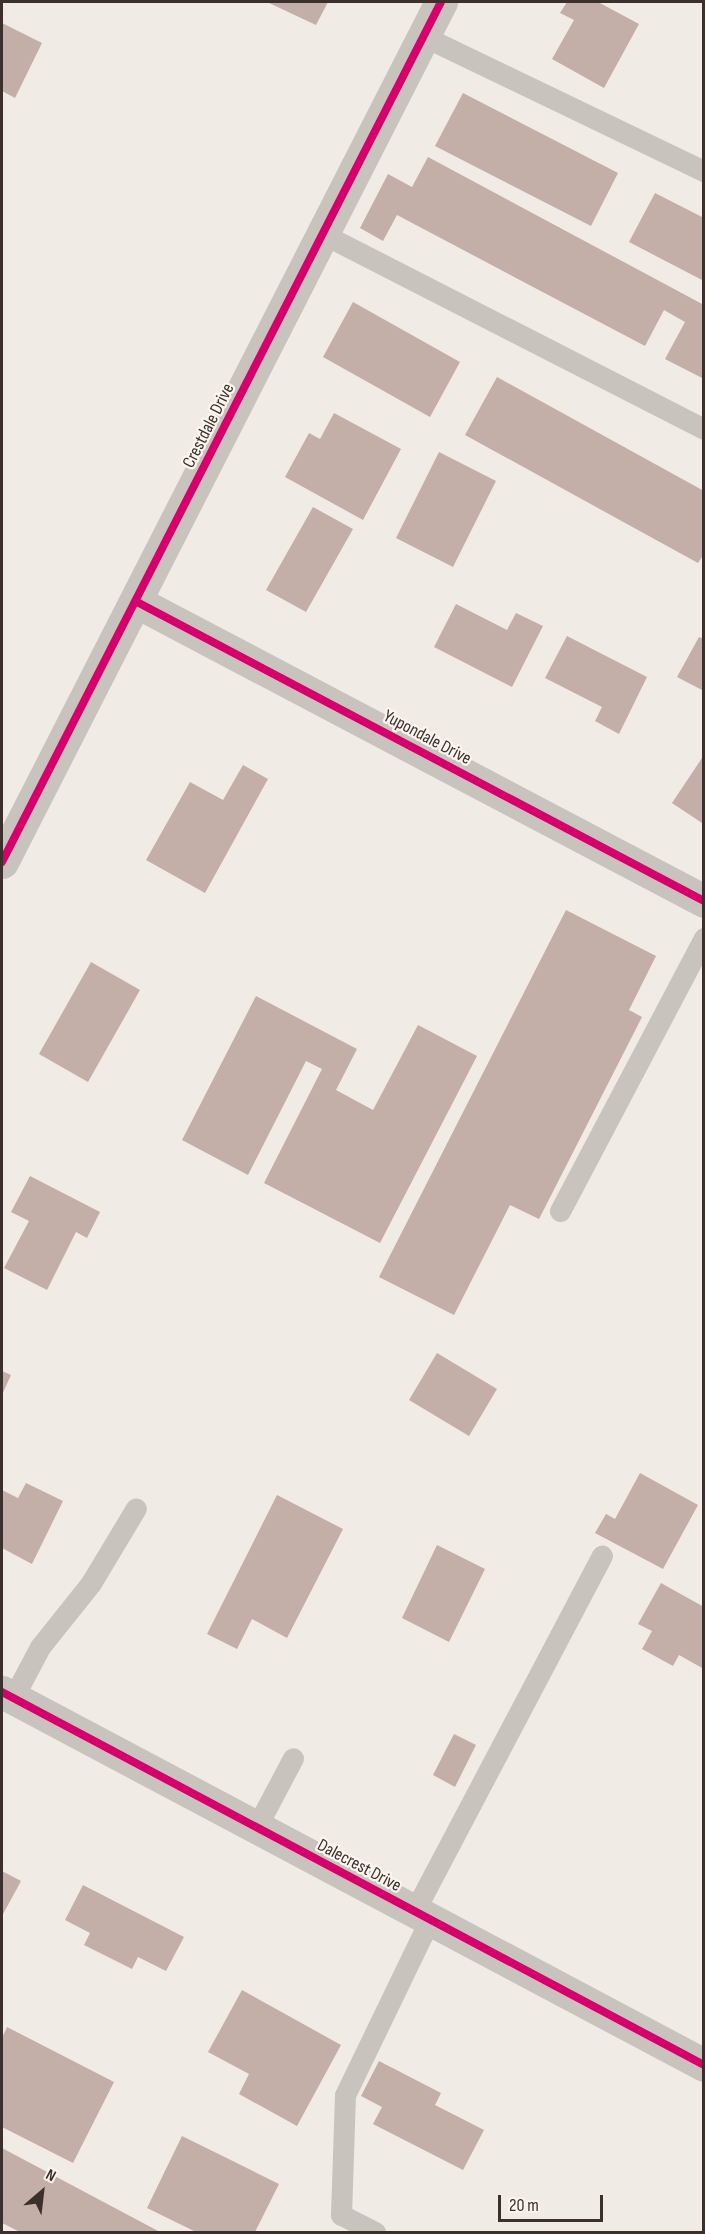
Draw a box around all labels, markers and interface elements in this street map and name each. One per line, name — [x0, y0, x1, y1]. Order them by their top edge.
street label: Crestdale Drive — [179, 380, 239, 472]
street label: Yupondale Drive — [379, 706, 475, 770]
street label: Dalecrest Drive — [313, 1835, 405, 1897]
north arrow — [12, 2162, 72, 2222]
text: N — [42, 2165, 59, 2186]
scale bar — [501, 2183, 606, 2221]
text: 20 m — [509, 2195, 539, 2216]

